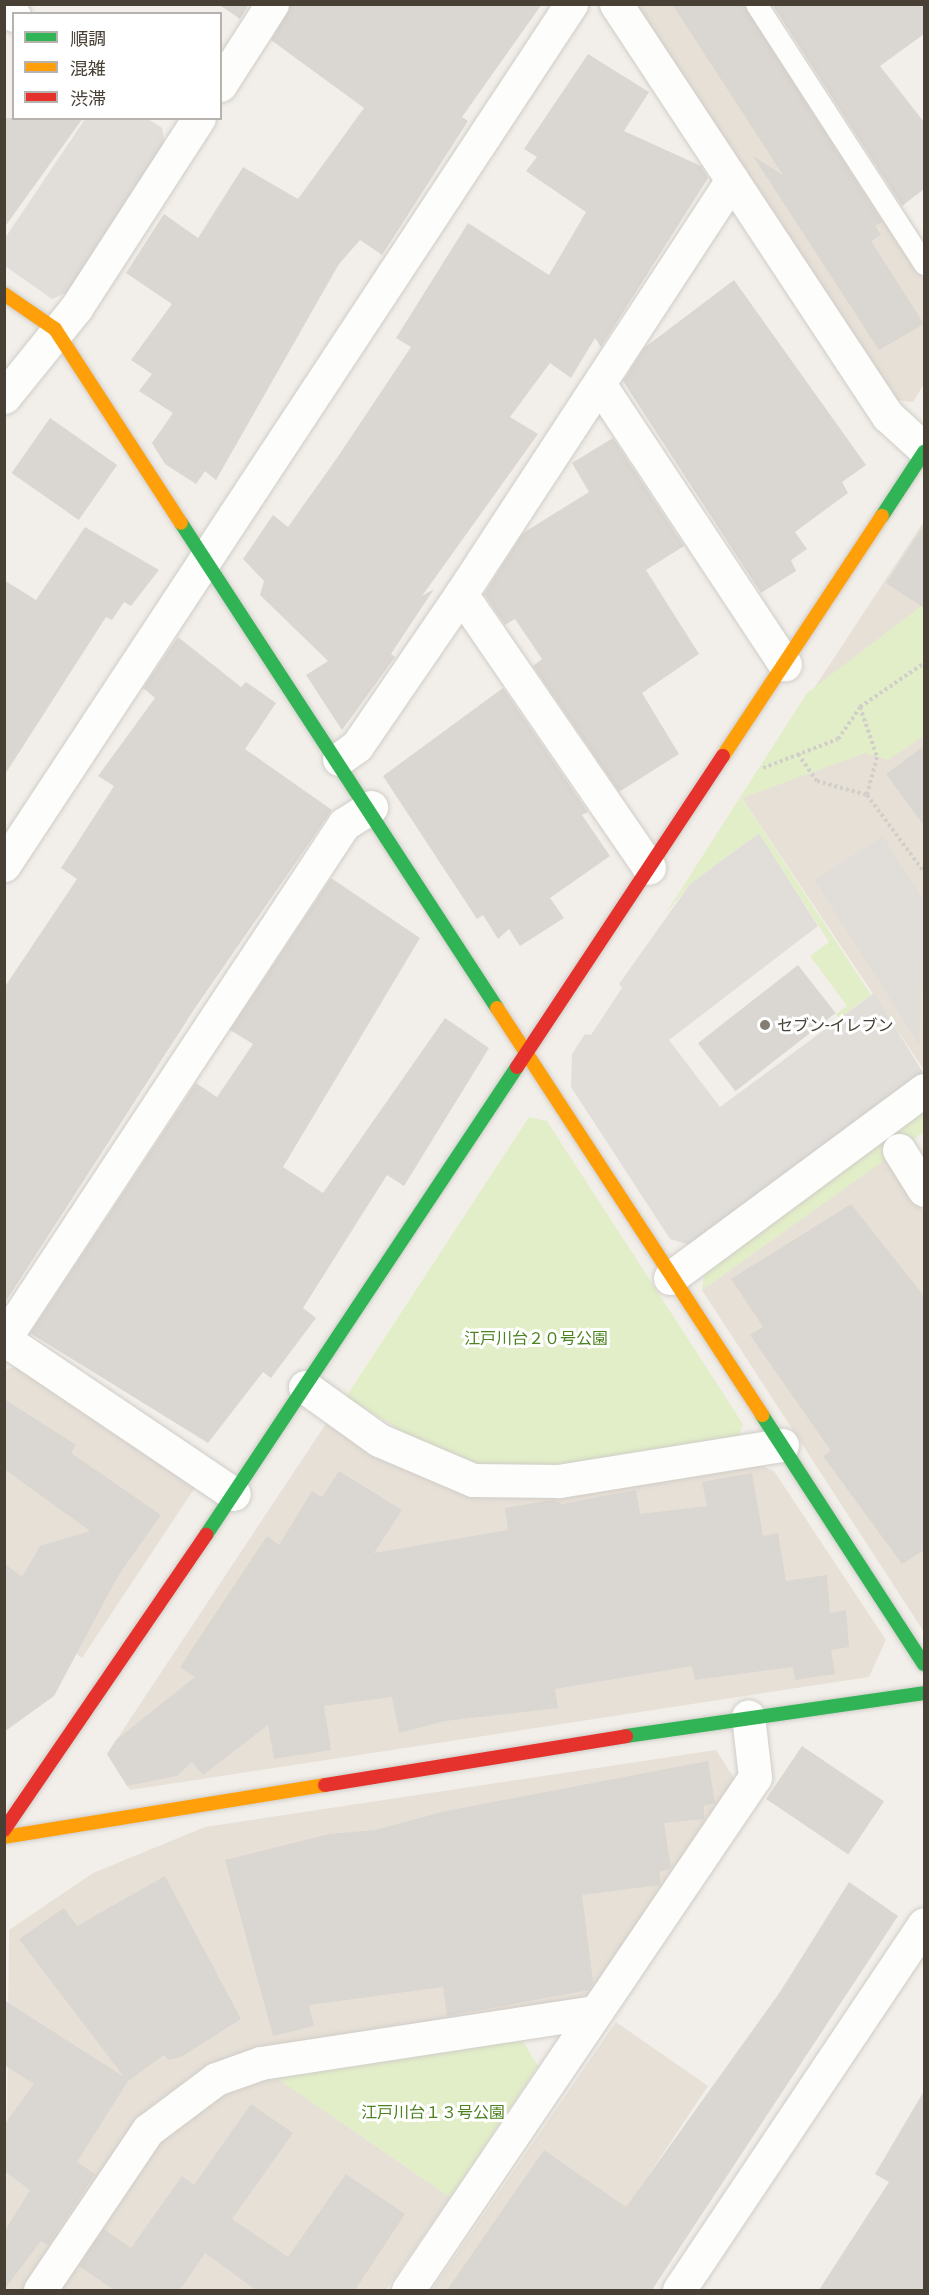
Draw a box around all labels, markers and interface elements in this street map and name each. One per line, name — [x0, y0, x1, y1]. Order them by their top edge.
legend — [12, 12, 222, 120]
text: 順調 — [70, 28, 106, 48]
text: 混雑 — [70, 58, 106, 78]
text: 渋滞 — [70, 88, 106, 108]
place label: セブン-イレブン — [777, 1015, 894, 1035]
marker: セブン-イレブン — [758, 1018, 772, 1032]
park label: 江戸川台２０号公園 — [464, 1328, 608, 1348]
park label: 江戸川台１３号公園 — [361, 2102, 505, 2122]

